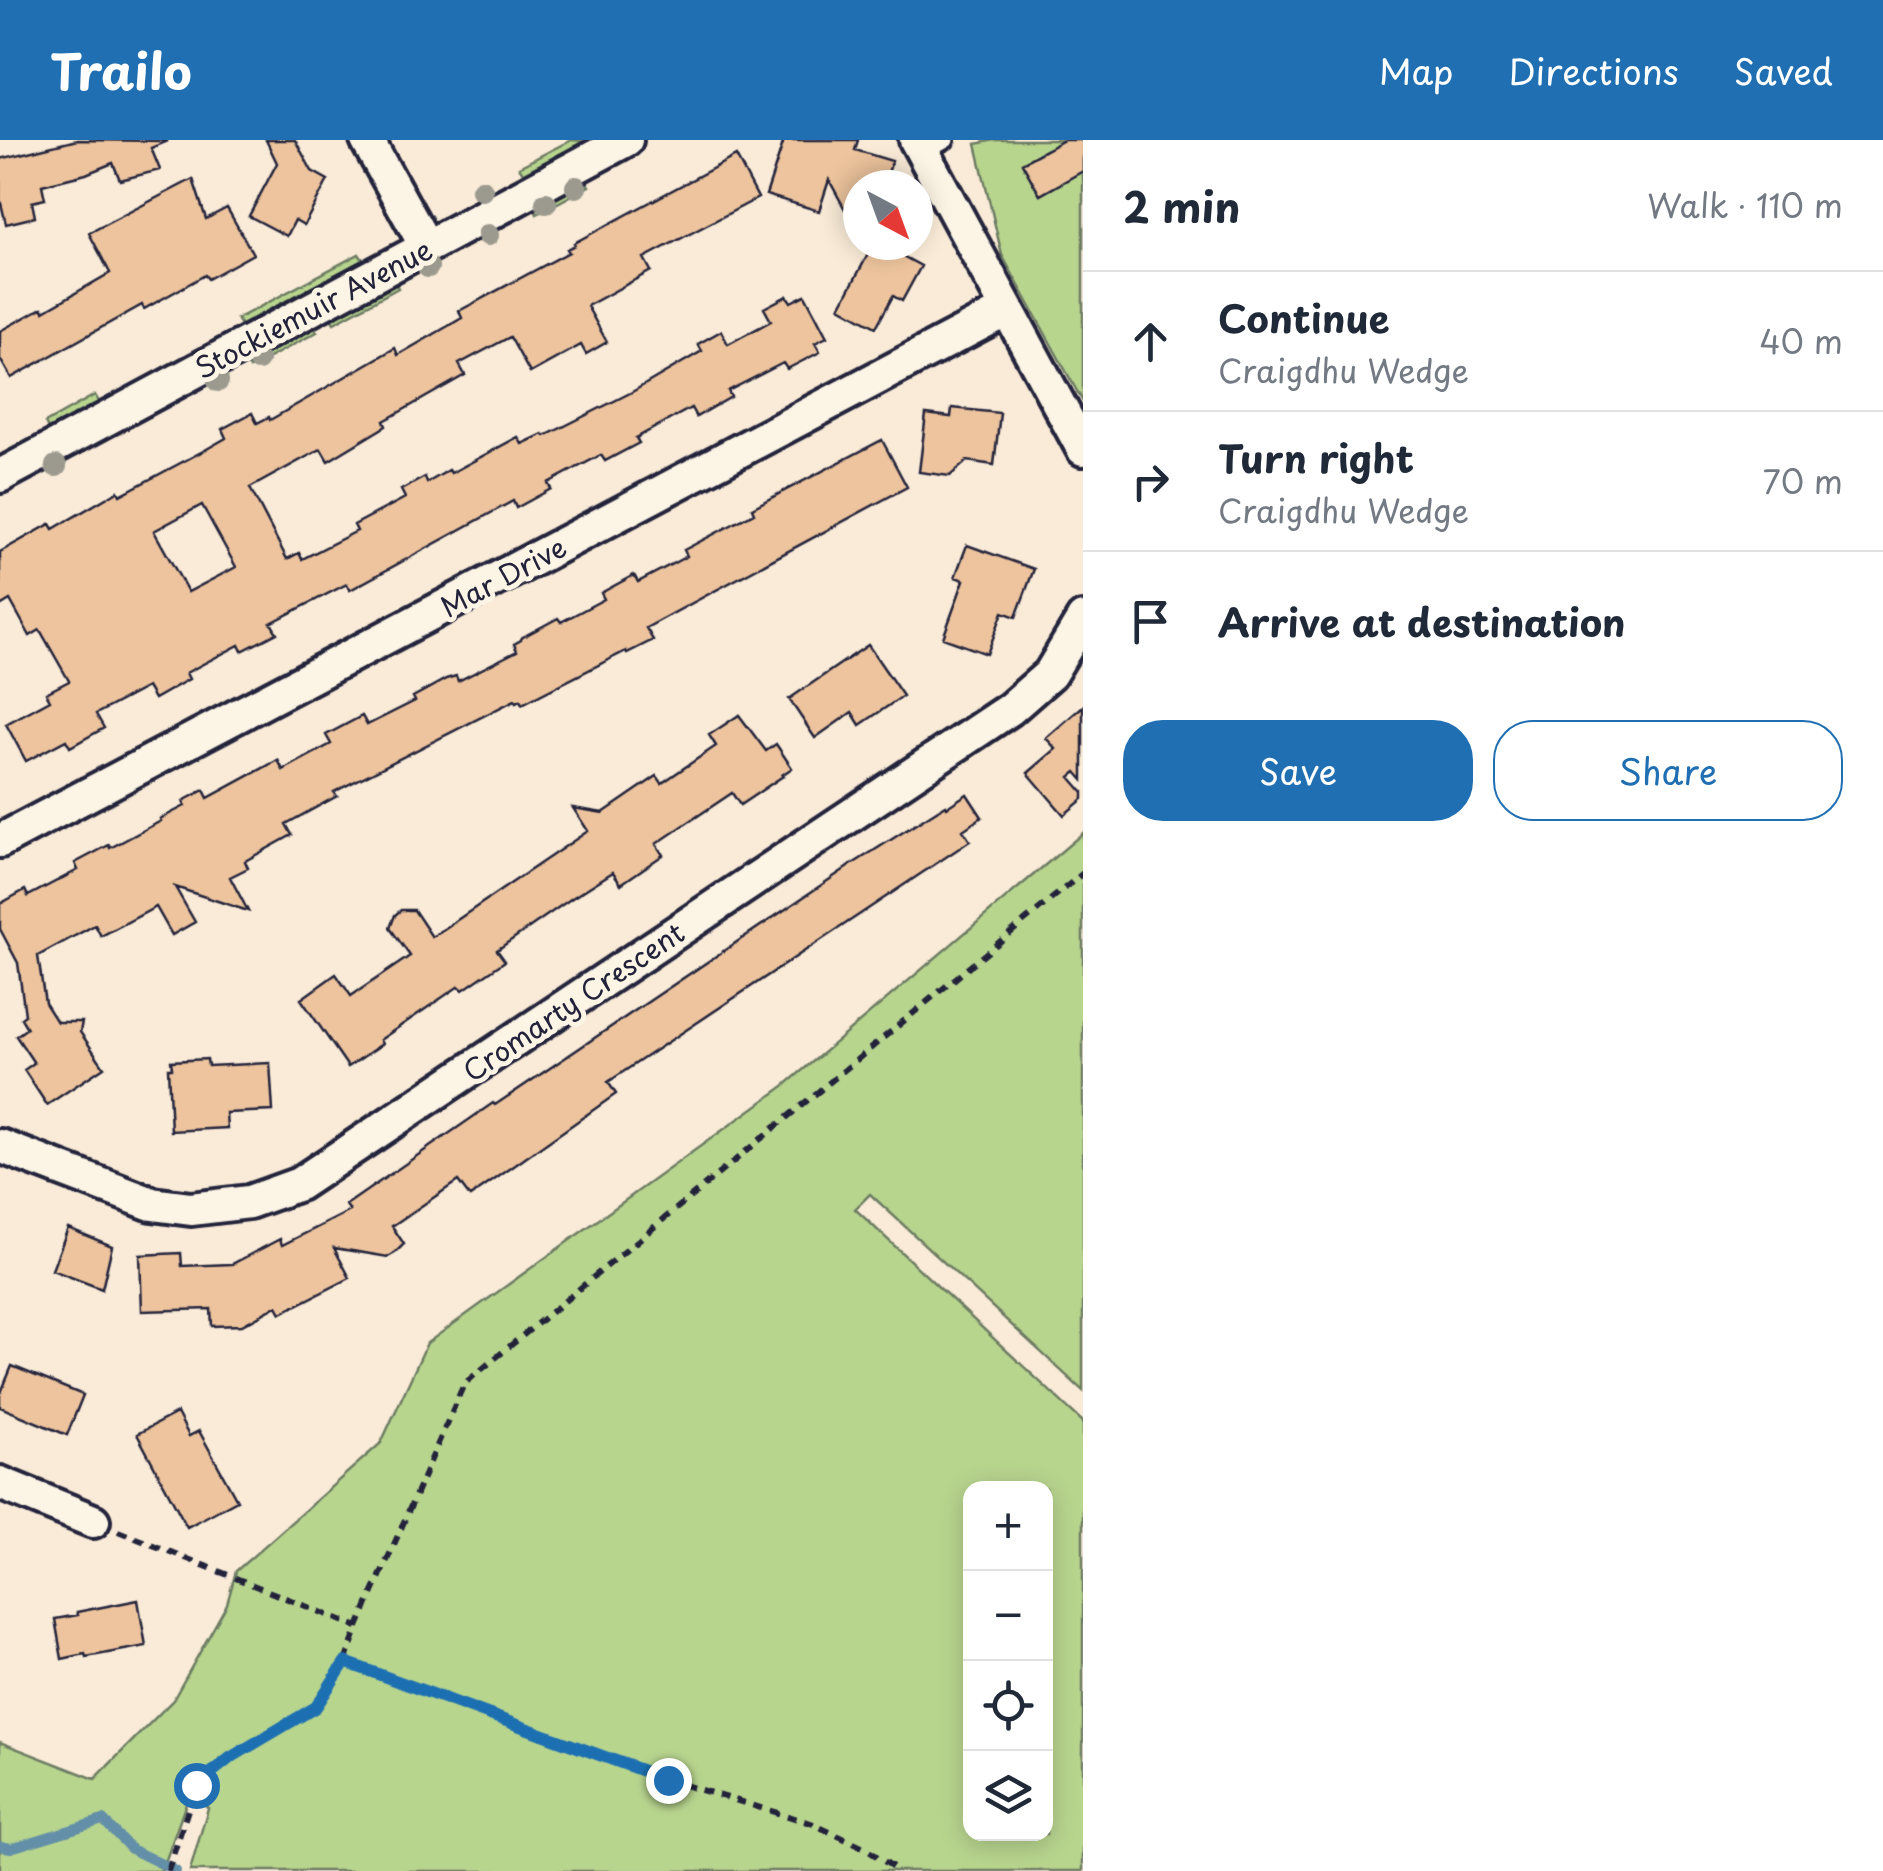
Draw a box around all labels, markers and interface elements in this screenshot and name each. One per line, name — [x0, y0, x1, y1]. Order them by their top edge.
text: Trailo — [50, 34, 192, 106]
text: Map — [1379, 44, 1453, 97]
text: Directions — [1508, 44, 1679, 97]
text: Saved — [1734, 44, 1833, 97]
north arrow — [843, 170, 933, 260]
text: 2 min — [1123, 174, 1240, 237]
text: Walk · 110 m — [1647, 181, 1843, 229]
street label: Stockiemuir Avenue — [187, 227, 439, 389]
text: Continue — [1218, 289, 1389, 346]
icon: ahead — [1123, 314, 1178, 369]
text: 40 m — [1759, 317, 1843, 365]
text: Craigdhu Wedge — [1218, 346, 1469, 394]
text: Turn right — [1218, 429, 1414, 486]
icon: right — [1123, 454, 1178, 509]
text: 70 m — [1763, 457, 1843, 505]
text: Craigdhu Wedge — [1218, 486, 1469, 534]
street label: Mar Drive — [432, 525, 574, 627]
text: Arrive at destination — [1218, 593, 1626, 650]
icon: arrive — [1123, 594, 1178, 649]
button: Save — [1123, 720, 1473, 821]
button: Share — [1493, 720, 1843, 821]
street label: Cromarty Crescent — [454, 911, 692, 1091]
map controls — [963, 1481, 1053, 1841]
button: + — [963, 1481, 1053, 1571]
button: − — [963, 1571, 1053, 1661]
button: locate — [963, 1661, 1053, 1751]
button: layers — [963, 1751, 1053, 1841]
route end — [646, 1758, 692, 1804]
route start — [174, 1763, 220, 1809]

